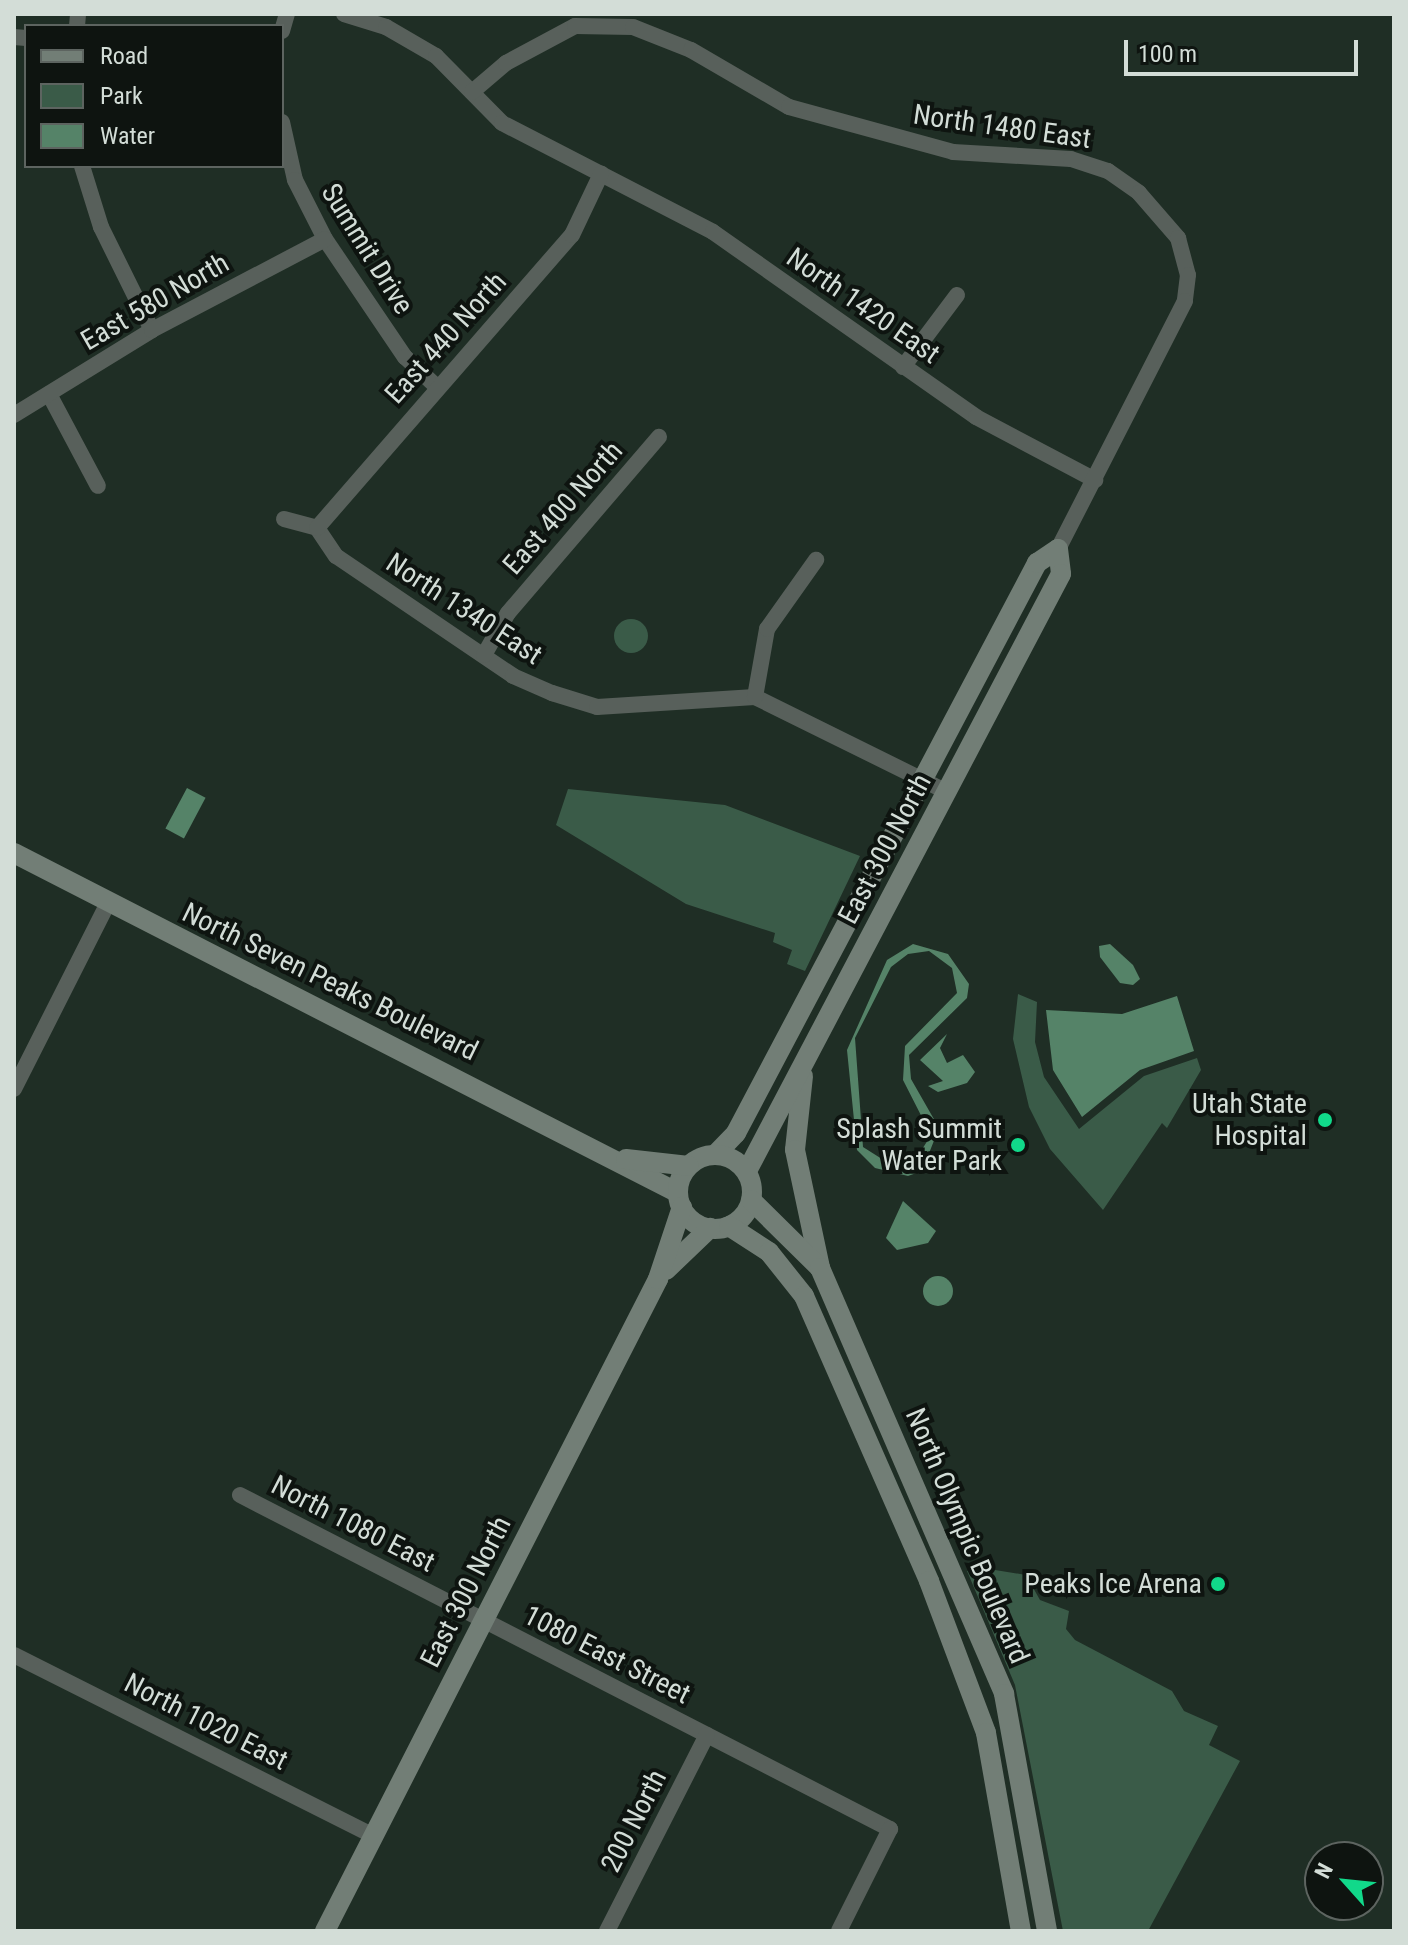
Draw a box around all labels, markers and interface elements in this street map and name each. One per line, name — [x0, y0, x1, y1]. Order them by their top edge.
legend — [24, 24, 284, 168]
scale bar — [1128, 24, 1362, 74]
text: 100 m — [1138, 40, 1197, 68]
text: Road — [100, 42, 148, 70]
text: Park — [100, 82, 143, 110]
street label: North 1480 East — [911, 98, 1093, 156]
text: Water — [100, 122, 155, 150]
street label: Summit Drive — [314, 178, 420, 320]
street label: North 1420 East — [780, 241, 946, 371]
street label: East 580 North — [75, 246, 235, 358]
street label: East 440 North — [378, 265, 514, 411]
street label: East 400 North — [496, 435, 630, 581]
street label: North 1340 East — [380, 546, 548, 672]
street label: East 300 North — [831, 768, 939, 930]
street label: North Seven Peaks Boulevard — [177, 896, 483, 1068]
place label: Utah State Hospital — [1192, 1087, 1307, 1153]
marker: Utah State Hospital — [1314, 1109, 1336, 1131]
place label: Splash Summit Water Park — [836, 1112, 1002, 1178]
marker: Splash Summit Water Park — [1009, 1136, 1027, 1154]
street label: North Olympic Boulevard — [898, 1403, 1036, 1669]
street label: North 1080 East — [266, 1468, 440, 1580]
street label: East 300 North — [414, 1511, 518, 1673]
place label: Peaks Ice Arena — [1024, 1567, 1202, 1601]
marker: Peaks Ice Arena — [1209, 1575, 1227, 1593]
street label: 1080 East Street — [518, 1599, 696, 1711]
street label: North 1020 East — [119, 1666, 293, 1778]
street label: 200 North — [594, 1764, 674, 1878]
north arrow — [1304, 1841, 1384, 1921]
text: N — [1310, 1859, 1338, 1882]

